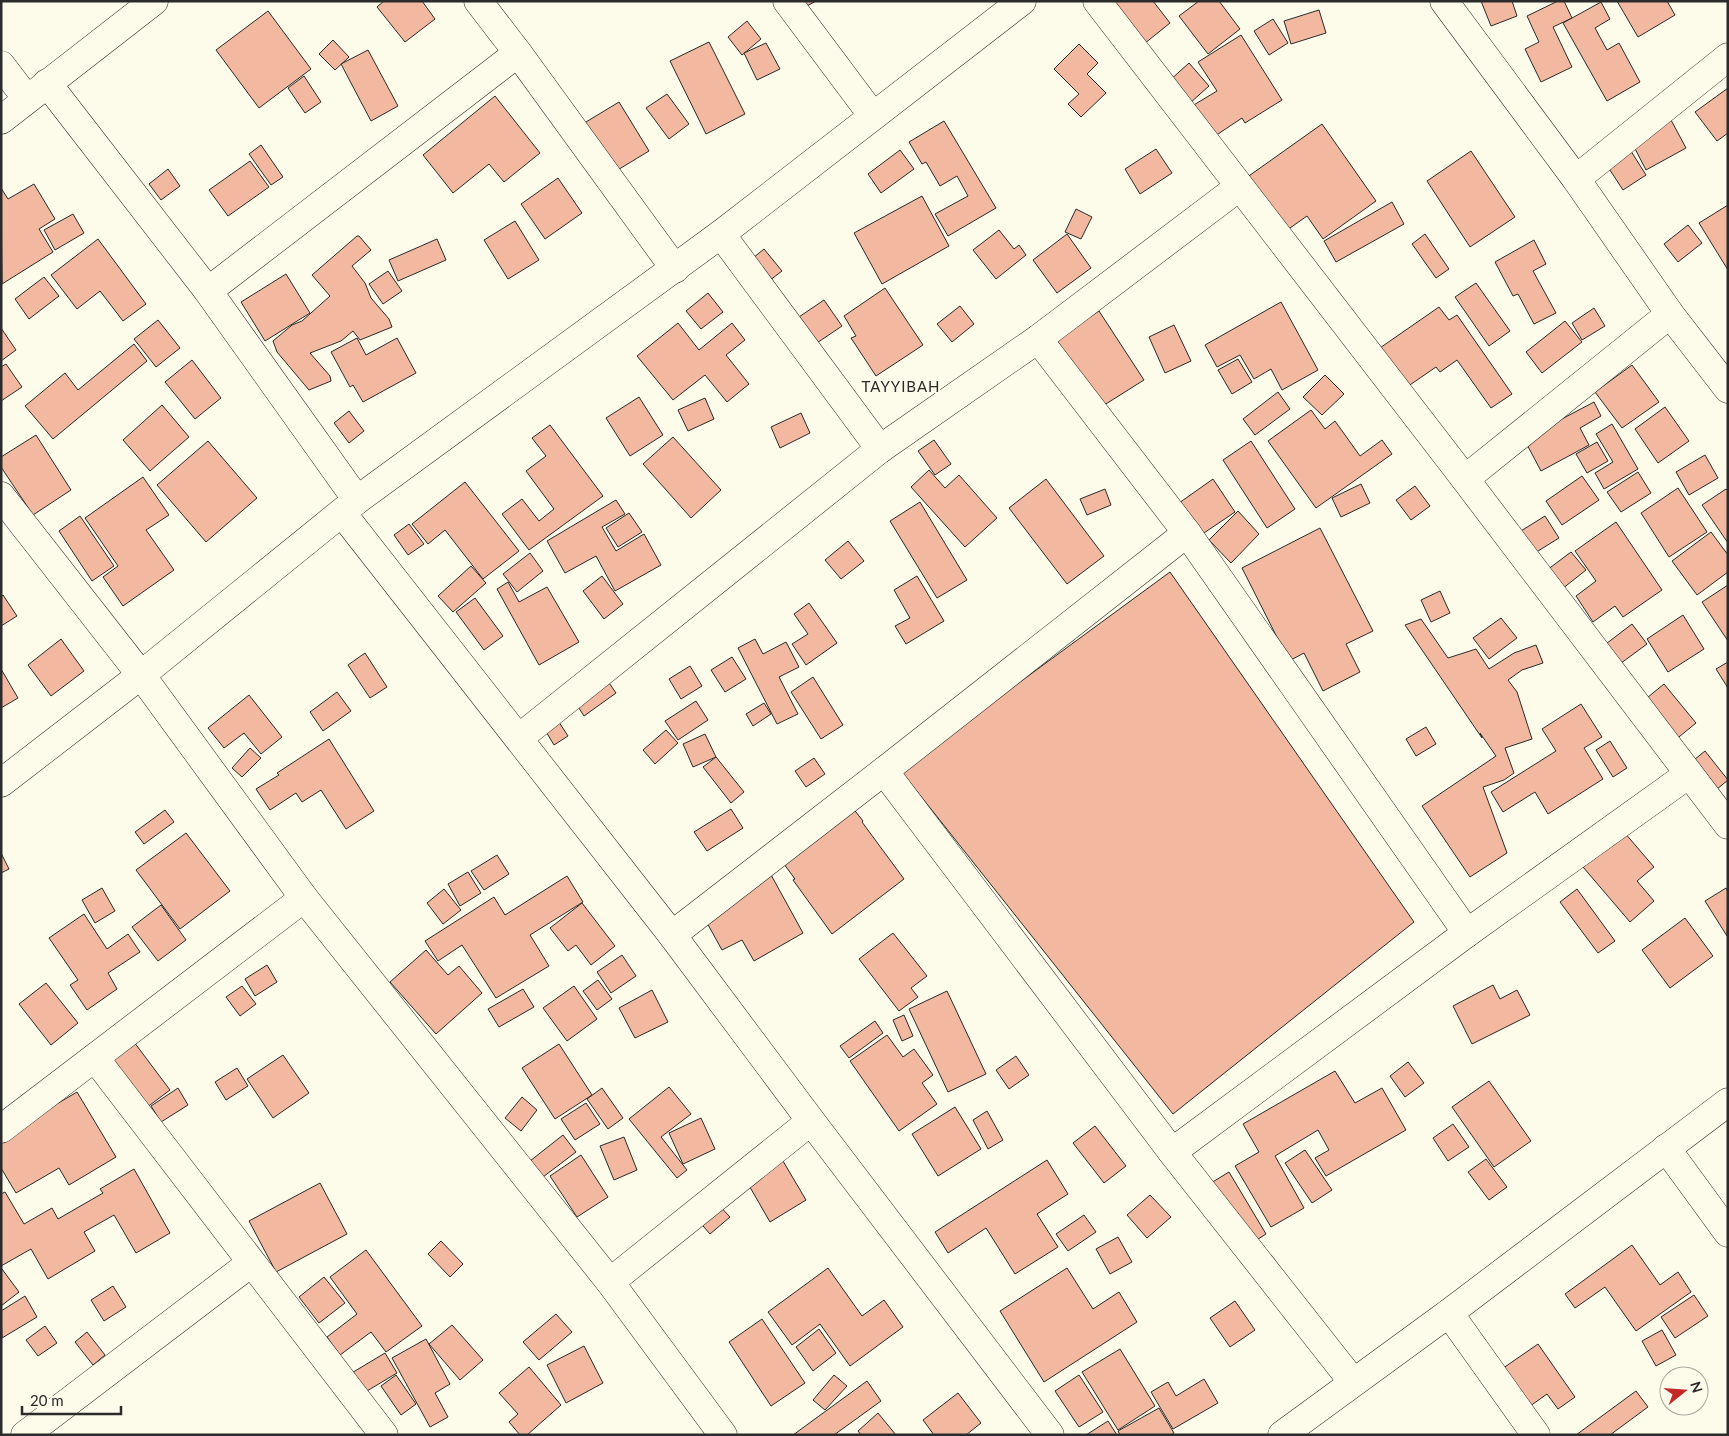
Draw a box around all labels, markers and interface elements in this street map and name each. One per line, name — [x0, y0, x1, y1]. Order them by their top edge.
district label: TAYYIBAH — [862, 377, 941, 395]
north arrow — [1659, 1366, 1709, 1416]
text: N — [1687, 1379, 1707, 1395]
scale bar — [22, 1384, 121, 1416]
text: 20 m — [30, 1391, 64, 1409]

